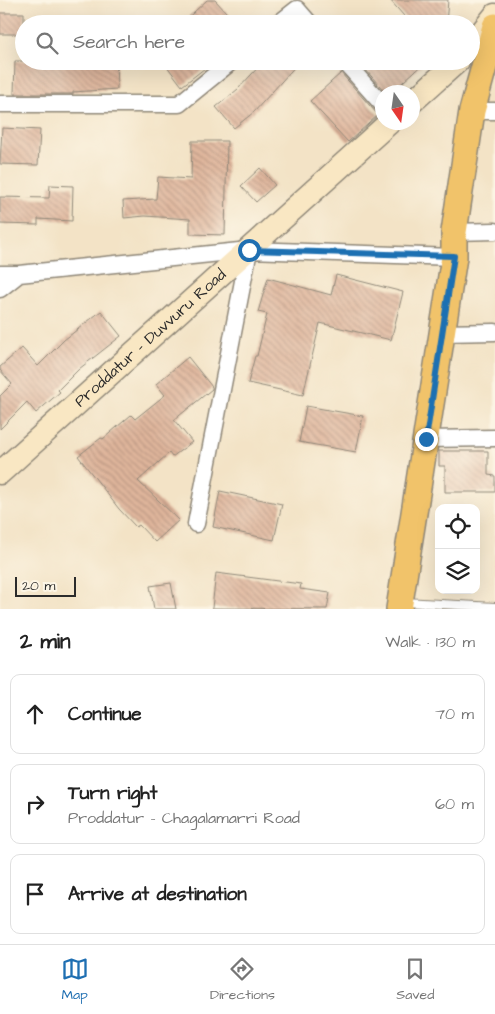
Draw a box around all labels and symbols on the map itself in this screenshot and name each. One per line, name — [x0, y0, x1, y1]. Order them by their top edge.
north arrow — [375, 85, 420, 130]
route start — [238, 239, 261, 262]
street label: Proddatur - Duvvuru Road — [70, 264, 231, 412]
route end — [415, 428, 438, 451]
scale bar — [15, 574, 76, 597]

